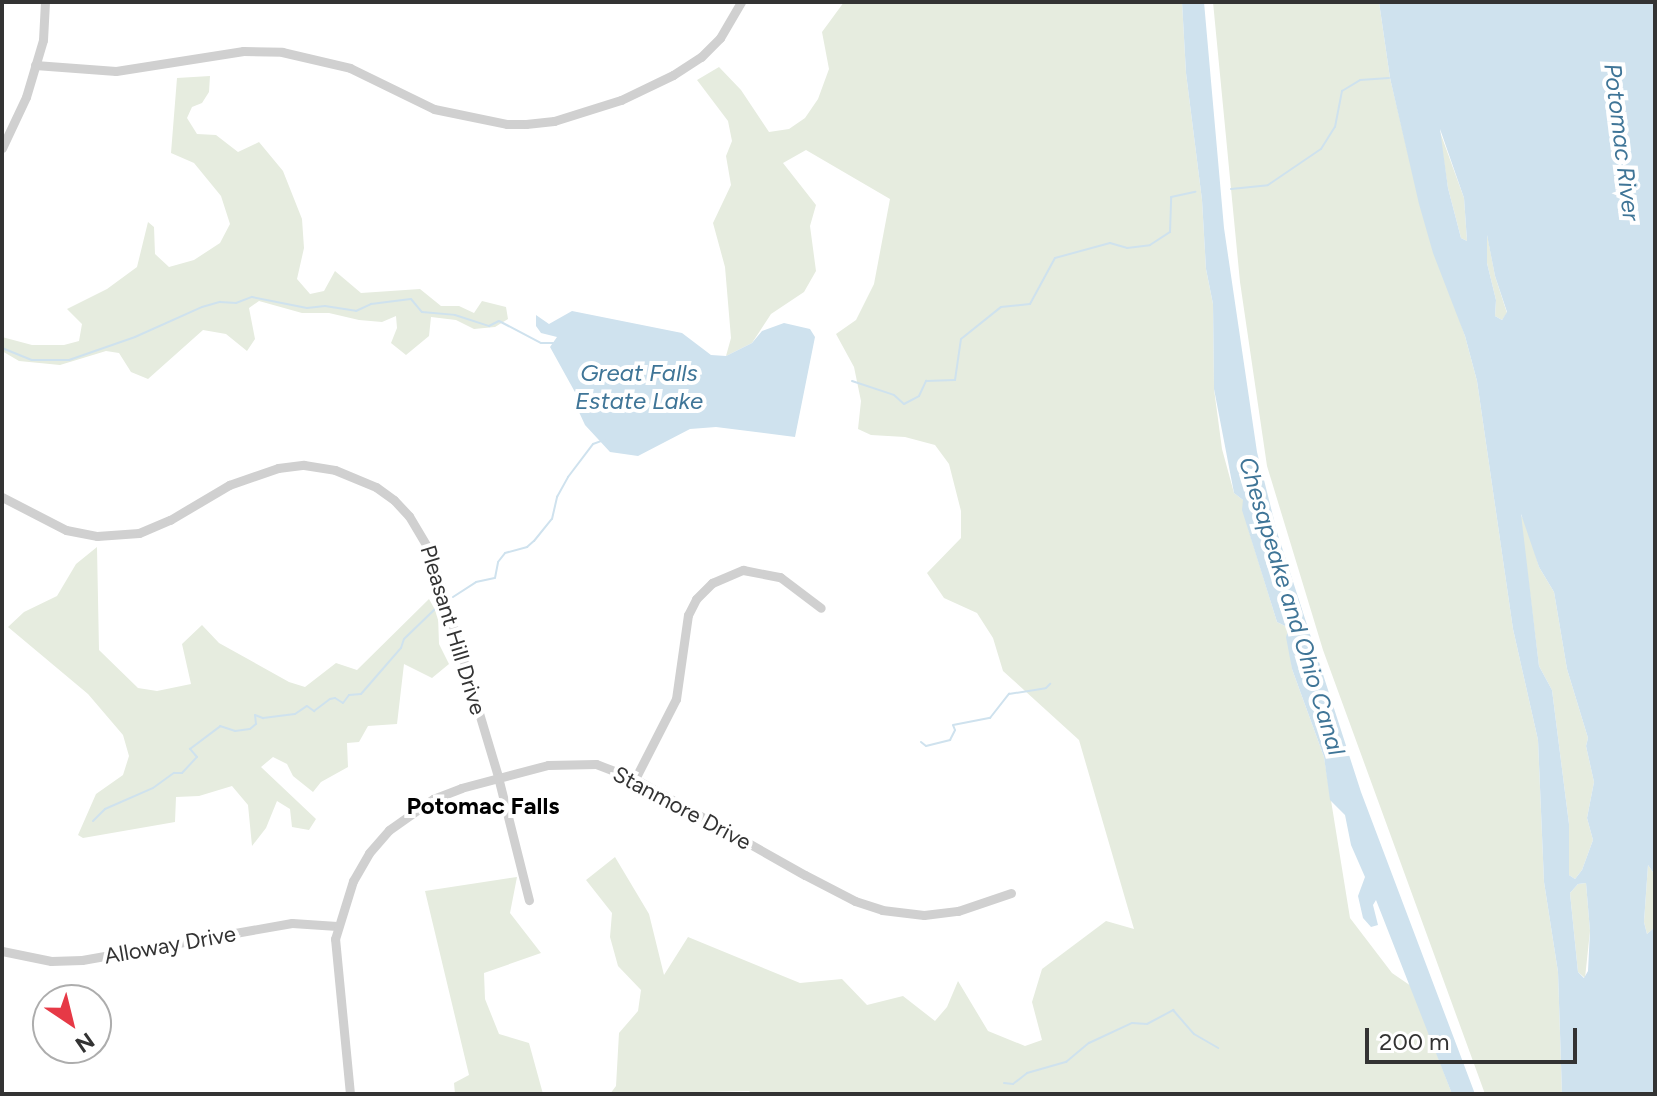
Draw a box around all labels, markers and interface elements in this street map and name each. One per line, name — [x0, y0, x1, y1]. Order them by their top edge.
water label: Potomac River — [1598, 62, 1646, 222]
water label: Great Falls Estate Lake — [575, 359, 703, 415]
water label: Chesapeake and Ohio Canal — [1233, 453, 1351, 759]
street label: Pleasant Hill Drive — [415, 542, 491, 718]
street label: Stanmore Drive — [608, 761, 756, 855]
district label: Potomac Falls — [407, 792, 559, 820]
street label: Alloway Drive — [102, 920, 238, 970]
north arrow — [32, 984, 112, 1064]
scale bar — [1369, 1012, 1581, 1062]
text: N — [70, 1026, 100, 1058]
text: 200 m — [1379, 1027, 1450, 1056]

